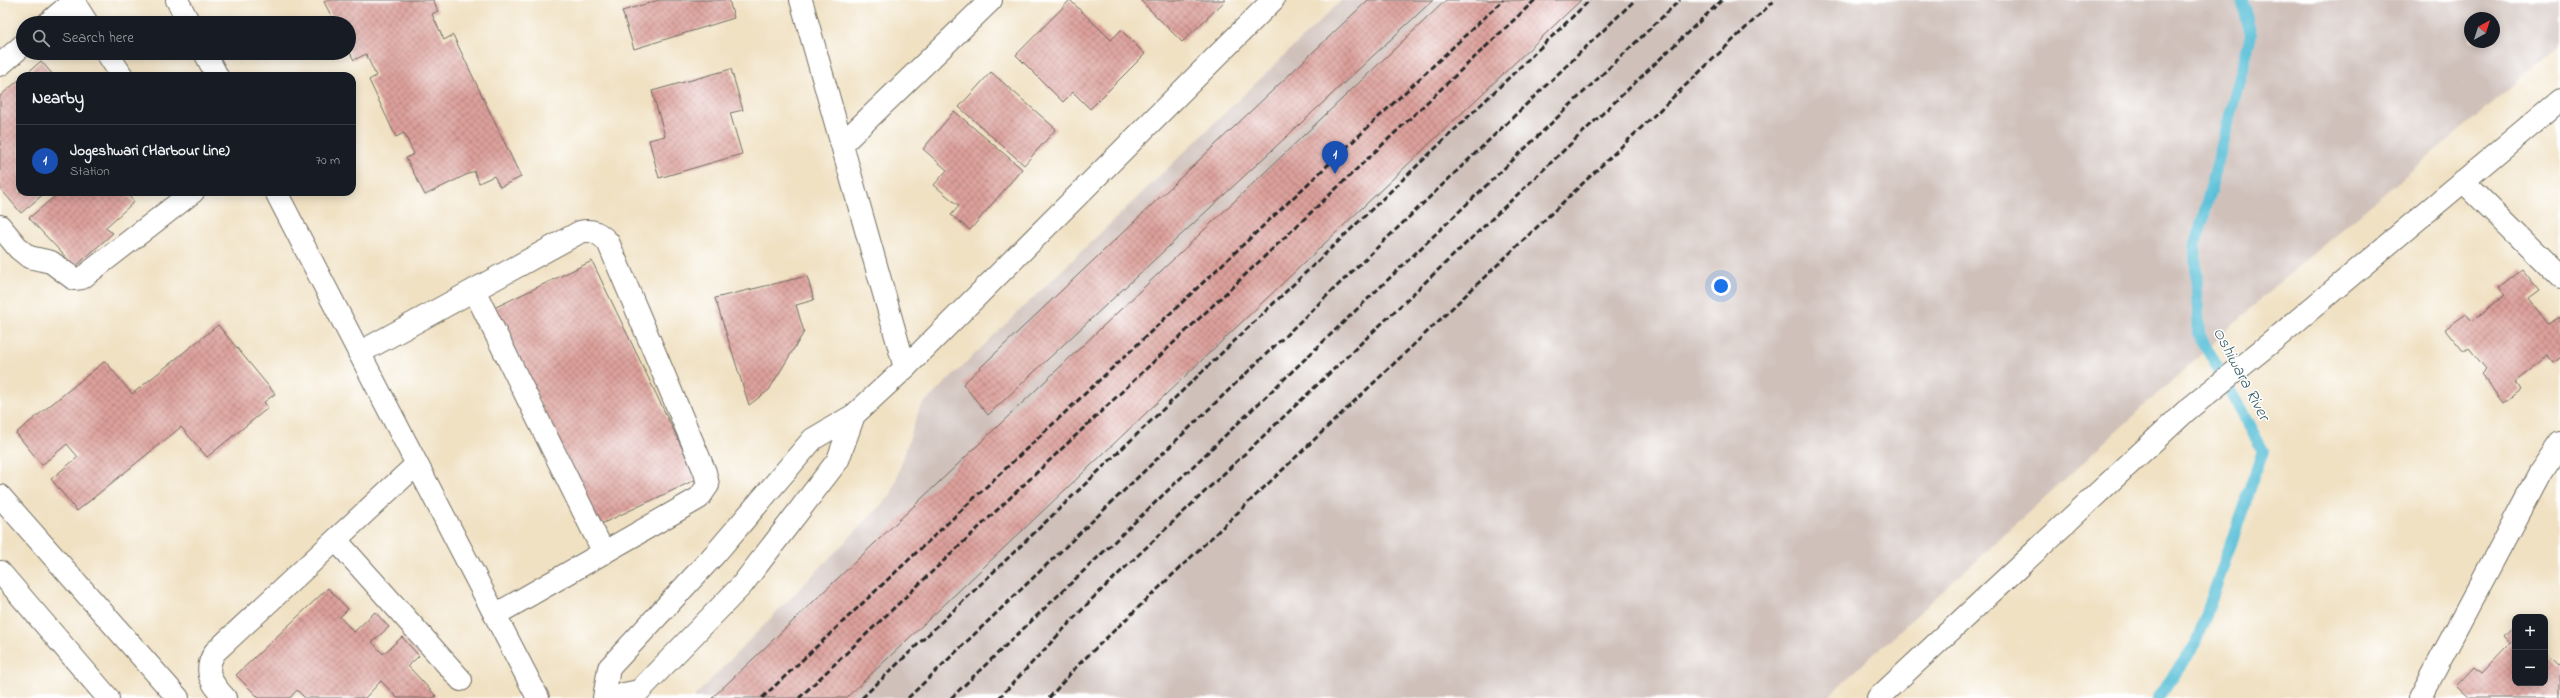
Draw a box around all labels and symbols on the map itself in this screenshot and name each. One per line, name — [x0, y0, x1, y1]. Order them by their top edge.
north arrow — [2464, 12, 2500, 48]
pin: 1 — [1322, 141, 1348, 174]
your location — [1711, 276, 1731, 296]
water label: Oshiwara River — [2206, 323, 2277, 427]

